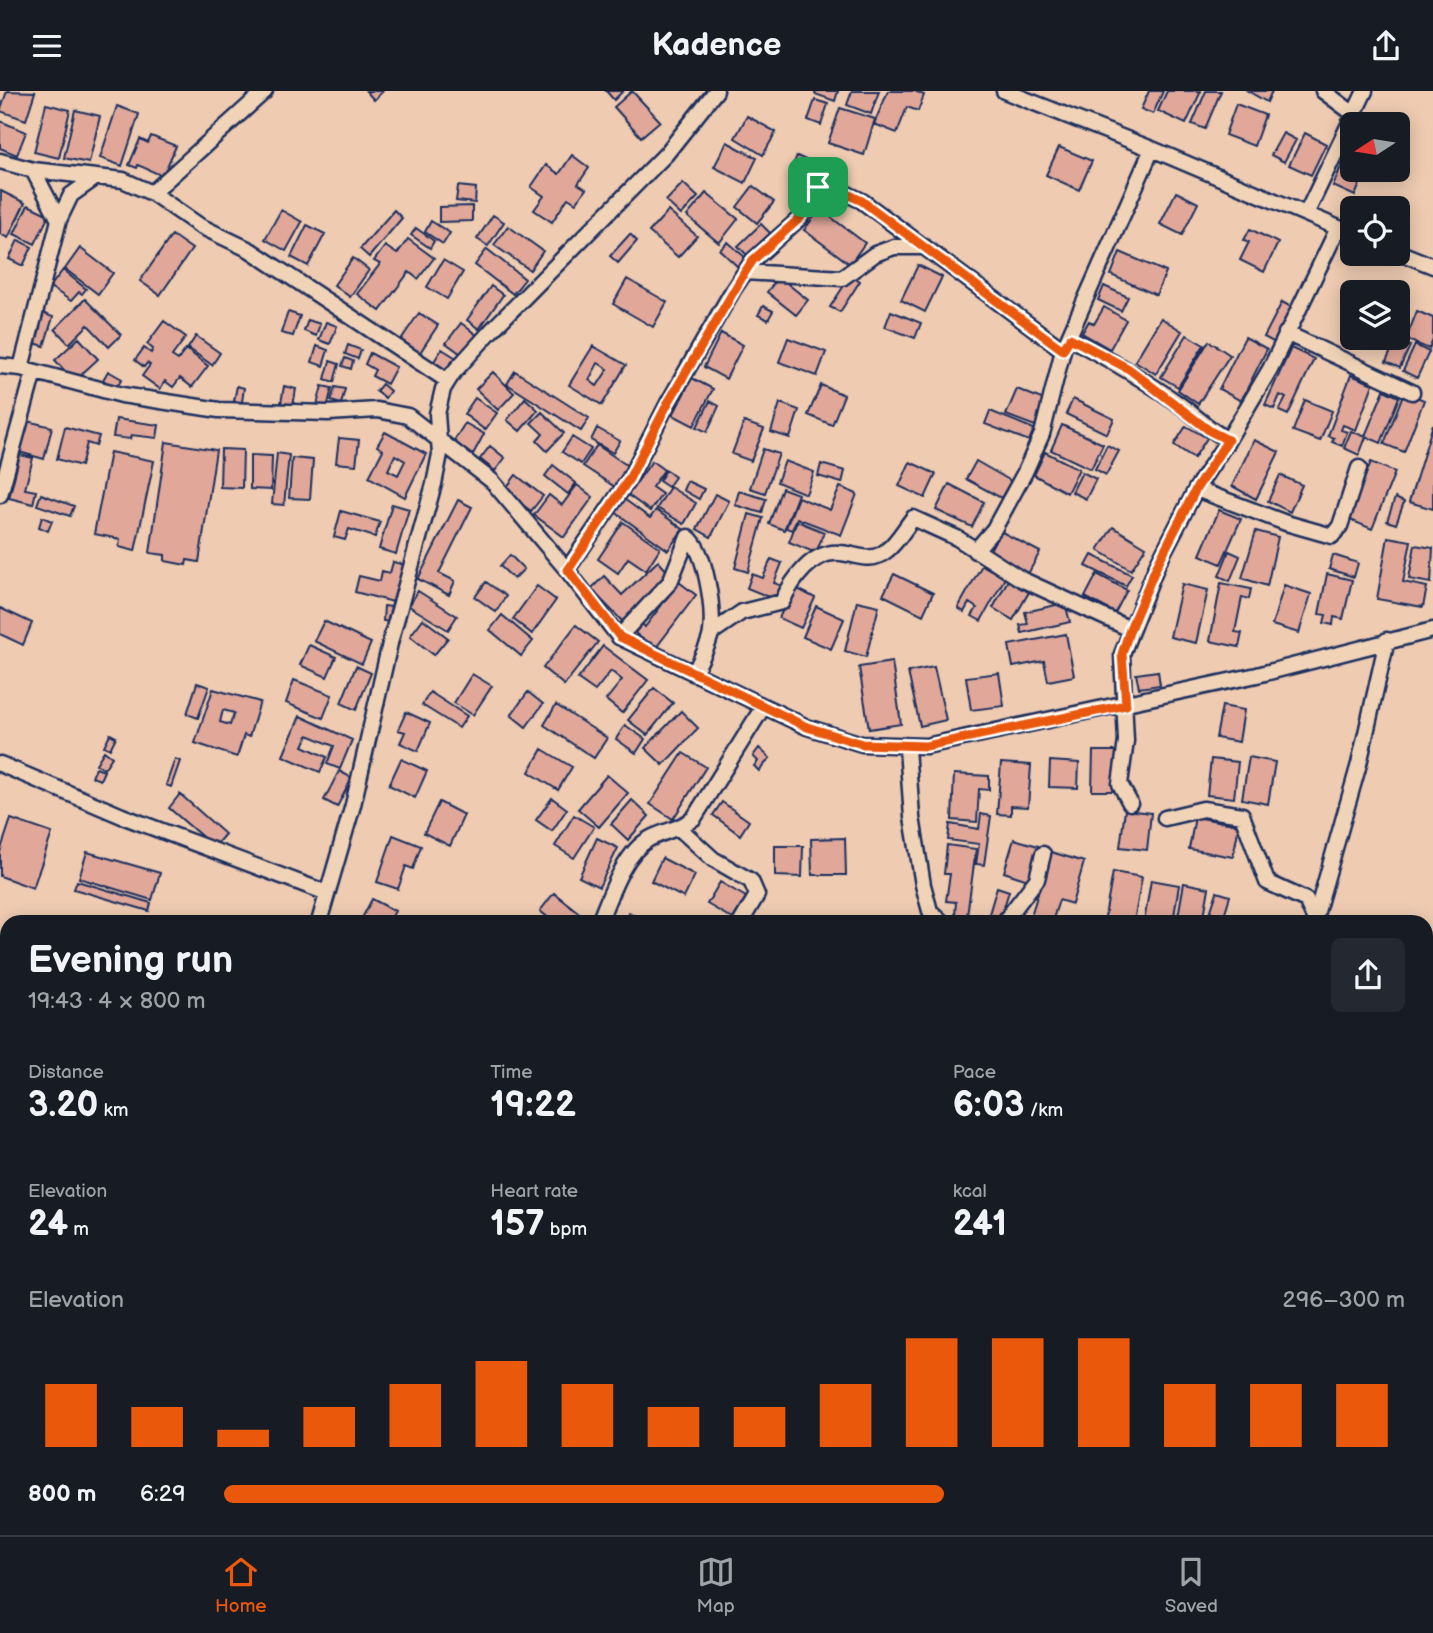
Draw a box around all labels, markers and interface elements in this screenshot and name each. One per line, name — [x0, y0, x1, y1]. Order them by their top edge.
text: Kadence — [652, 26, 781, 65]
icon: menu — [28, 27, 66, 65]
icon: share — [1367, 27, 1405, 65]
north arrow — [1340, 112, 1410, 182]
map controls — [1340, 112, 1410, 350]
pin — [788, 157, 848, 217]
icon: arrive — [799, 168, 837, 206]
button: locate — [1340, 196, 1410, 266]
button: layers — [1340, 280, 1410, 350]
text: Evening run — [28, 938, 233, 983]
button: share — [1331, 938, 1405, 1012]
text: 19:43 · 4 × 800 m — [28, 987, 205, 1015]
text: Distance — [28, 1061, 104, 1084]
text: Time — [490, 1061, 532, 1084]
text: Pace — [953, 1061, 996, 1084]
text: 3.20 — [28, 1084, 98, 1127]
text: 19:22 — [490, 1084, 576, 1127]
text: 6:03 — [953, 1084, 1025, 1127]
text: km — [98, 1099, 128, 1122]
text: /km — [1025, 1099, 1063, 1122]
text: Elevation — [28, 1180, 107, 1203]
text: Heart rate — [490, 1180, 578, 1203]
text: kcal — [953, 1180, 987, 1203]
text: 24 — [28, 1203, 68, 1246]
text: 157 — [490, 1203, 545, 1246]
text: 241 — [953, 1203, 1007, 1246]
text: m — [68, 1218, 89, 1241]
text: bpm — [545, 1218, 587, 1241]
text: Elevation — [28, 1286, 124, 1314]
text: 296–300 m — [1283, 1286, 1405, 1314]
text: 800 m — [28, 1480, 96, 1508]
text: 6:29 — [140, 1480, 186, 1508]
tab: Home — [215, 1553, 267, 1618]
tab: Map — [697, 1553, 735, 1618]
tab: Saved — [1165, 1553, 1218, 1618]

